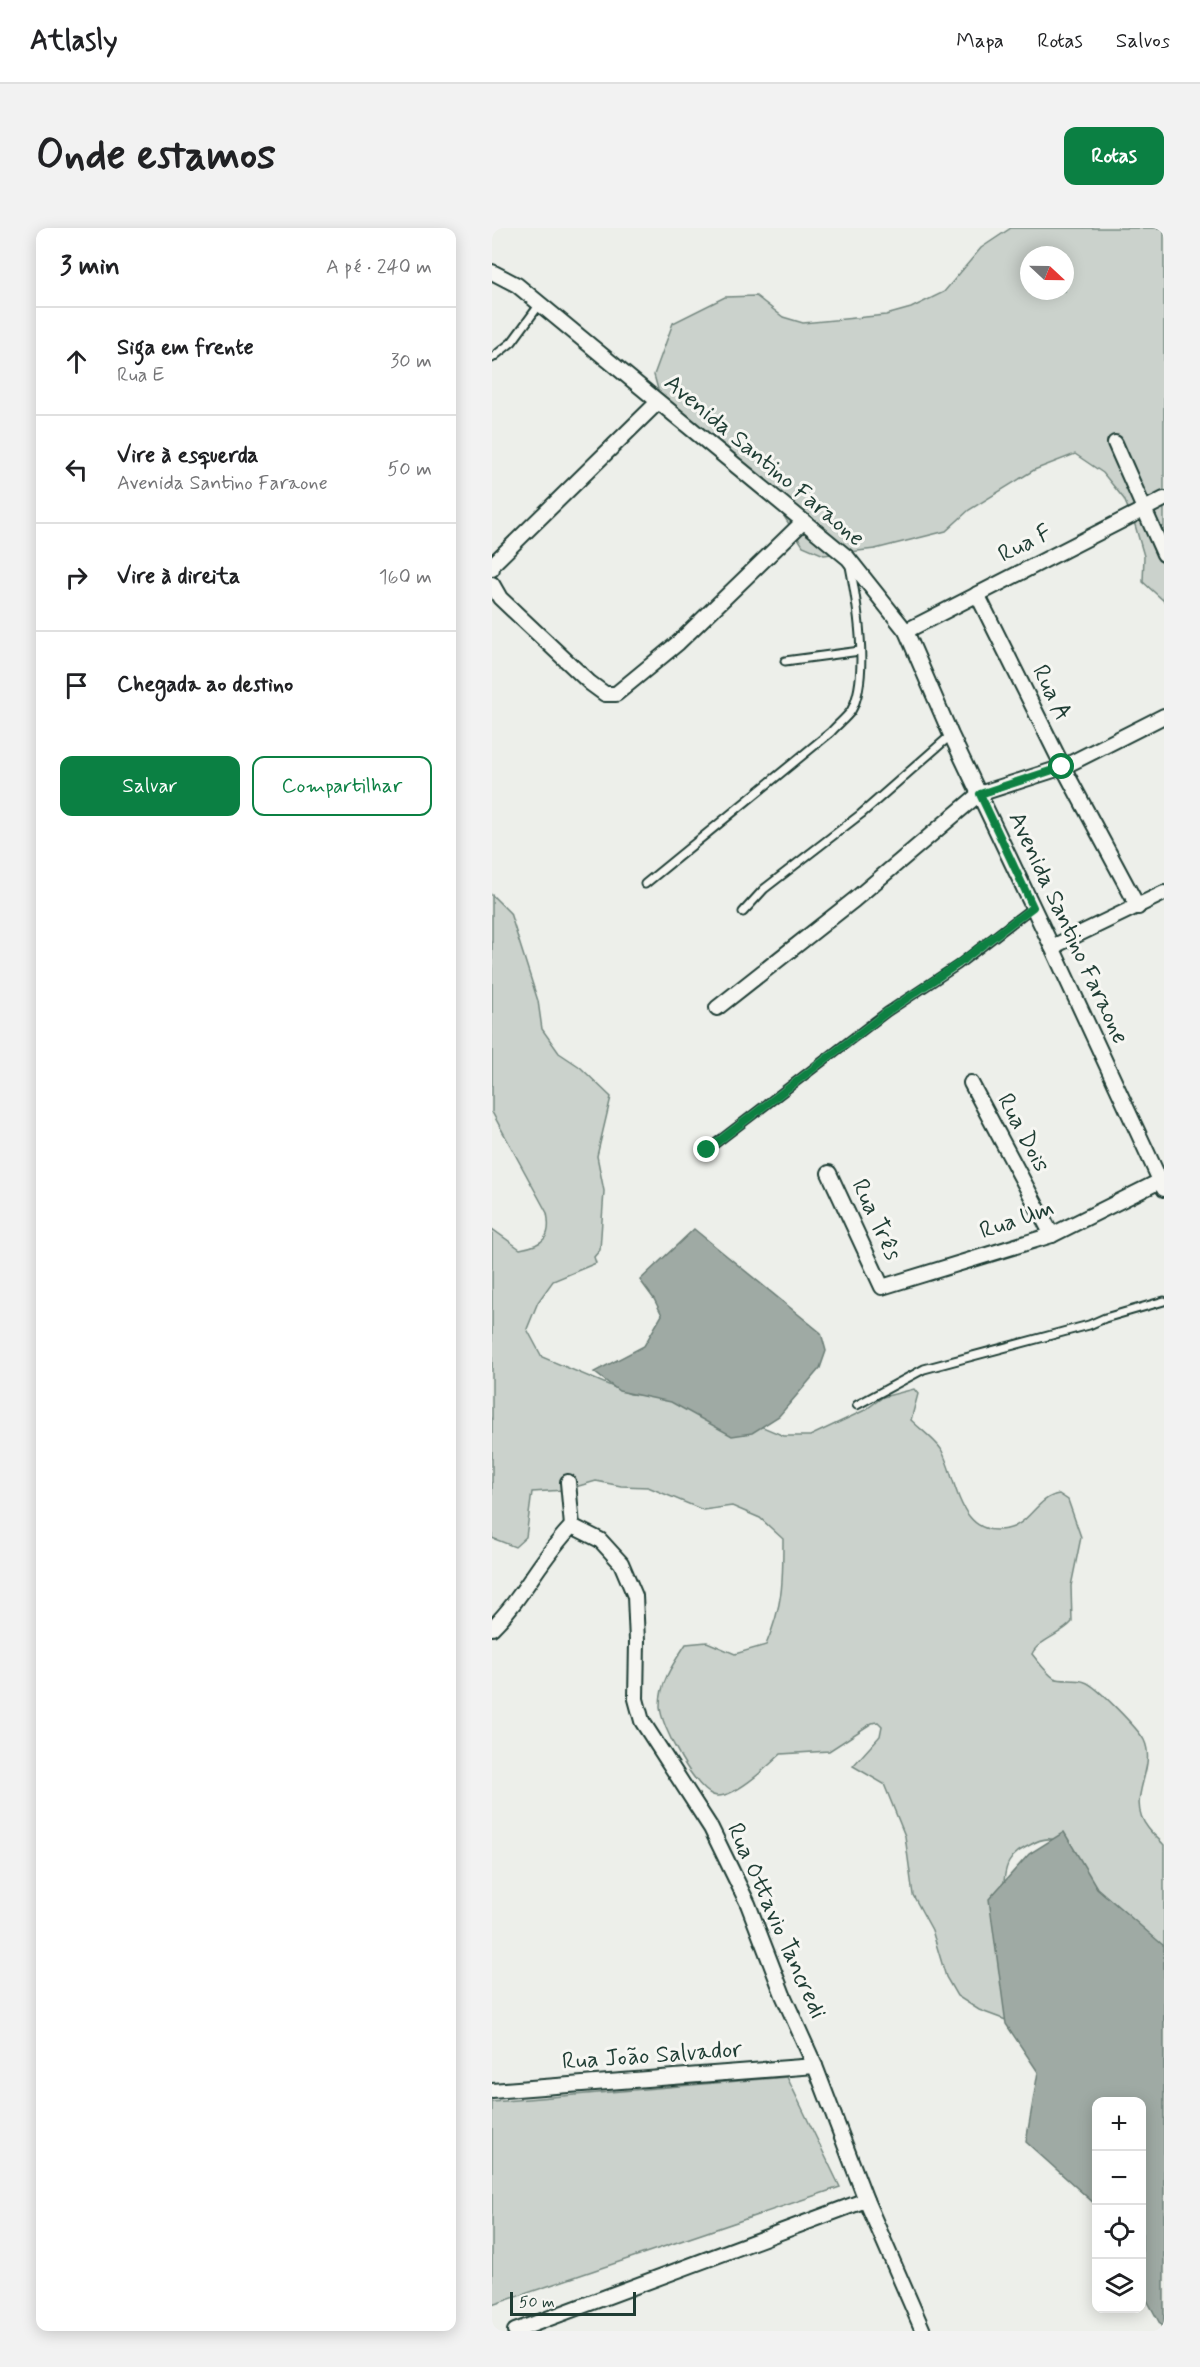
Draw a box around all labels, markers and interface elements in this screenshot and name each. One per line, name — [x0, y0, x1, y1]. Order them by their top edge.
text: Atlasly — [30, 23, 118, 60]
text: Mapa — [956, 27, 1004, 55]
text: Rotas — [1037, 27, 1083, 55]
text: Salvos — [1116, 27, 1170, 55]
button: Rotas — [1064, 127, 1164, 185]
text: Onde estamos — [36, 129, 276, 184]
north arrow — [1020, 246, 1074, 300]
text: 3 min — [60, 250, 120, 284]
text: A pé · 240 m — [326, 254, 432, 281]
text: Siga em frente — [117, 334, 254, 362]
icon: ahead — [60, 345, 93, 378]
text: 30 m — [390, 348, 432, 375]
text: Rua E — [117, 362, 164, 389]
street label: Avenida Santino Faraone — [657, 368, 871, 554]
text: Vire à esquerda — [117, 442, 258, 470]
icon: left — [60, 453, 93, 486]
text: 50 m — [387, 456, 432, 483]
text: Avenida Santino Faraone — [117, 470, 328, 497]
street label: Rua F — [993, 518, 1057, 570]
icon: right — [60, 561, 93, 594]
text: Vire à direita — [117, 563, 240, 591]
text: 160 m — [379, 564, 432, 591]
street label: Rua A — [1024, 660, 1078, 726]
icon: arrive — [60, 669, 93, 702]
text: Chegada ao destino — [117, 671, 293, 699]
route start — [1048, 753, 1074, 779]
button: Salvar — [60, 756, 240, 816]
button: Compartilhar — [252, 756, 432, 816]
street label: Avenida Santino Faraone — [1001, 807, 1135, 1049]
street label: Rua Dois — [989, 1088, 1057, 1178]
route end — [693, 1136, 719, 1162]
street label: Rua Três — [844, 1174, 908, 1266]
street label: Rua Um — [976, 1193, 1058, 1247]
street label: Rua Ottavio Tancredi — [719, 1818, 833, 2024]
street label: Rua João Salvador — [561, 2034, 743, 2078]
map controls — [1092, 2097, 1146, 2313]
button: + — [1092, 2097, 1146, 2151]
button: − — [1092, 2151, 1146, 2205]
button: locate — [1092, 2205, 1146, 2259]
button: layers — [1092, 2259, 1146, 2313]
scale bar — [510, 2289, 636, 2316]
text: 50 m — [519, 2292, 555, 2313]

